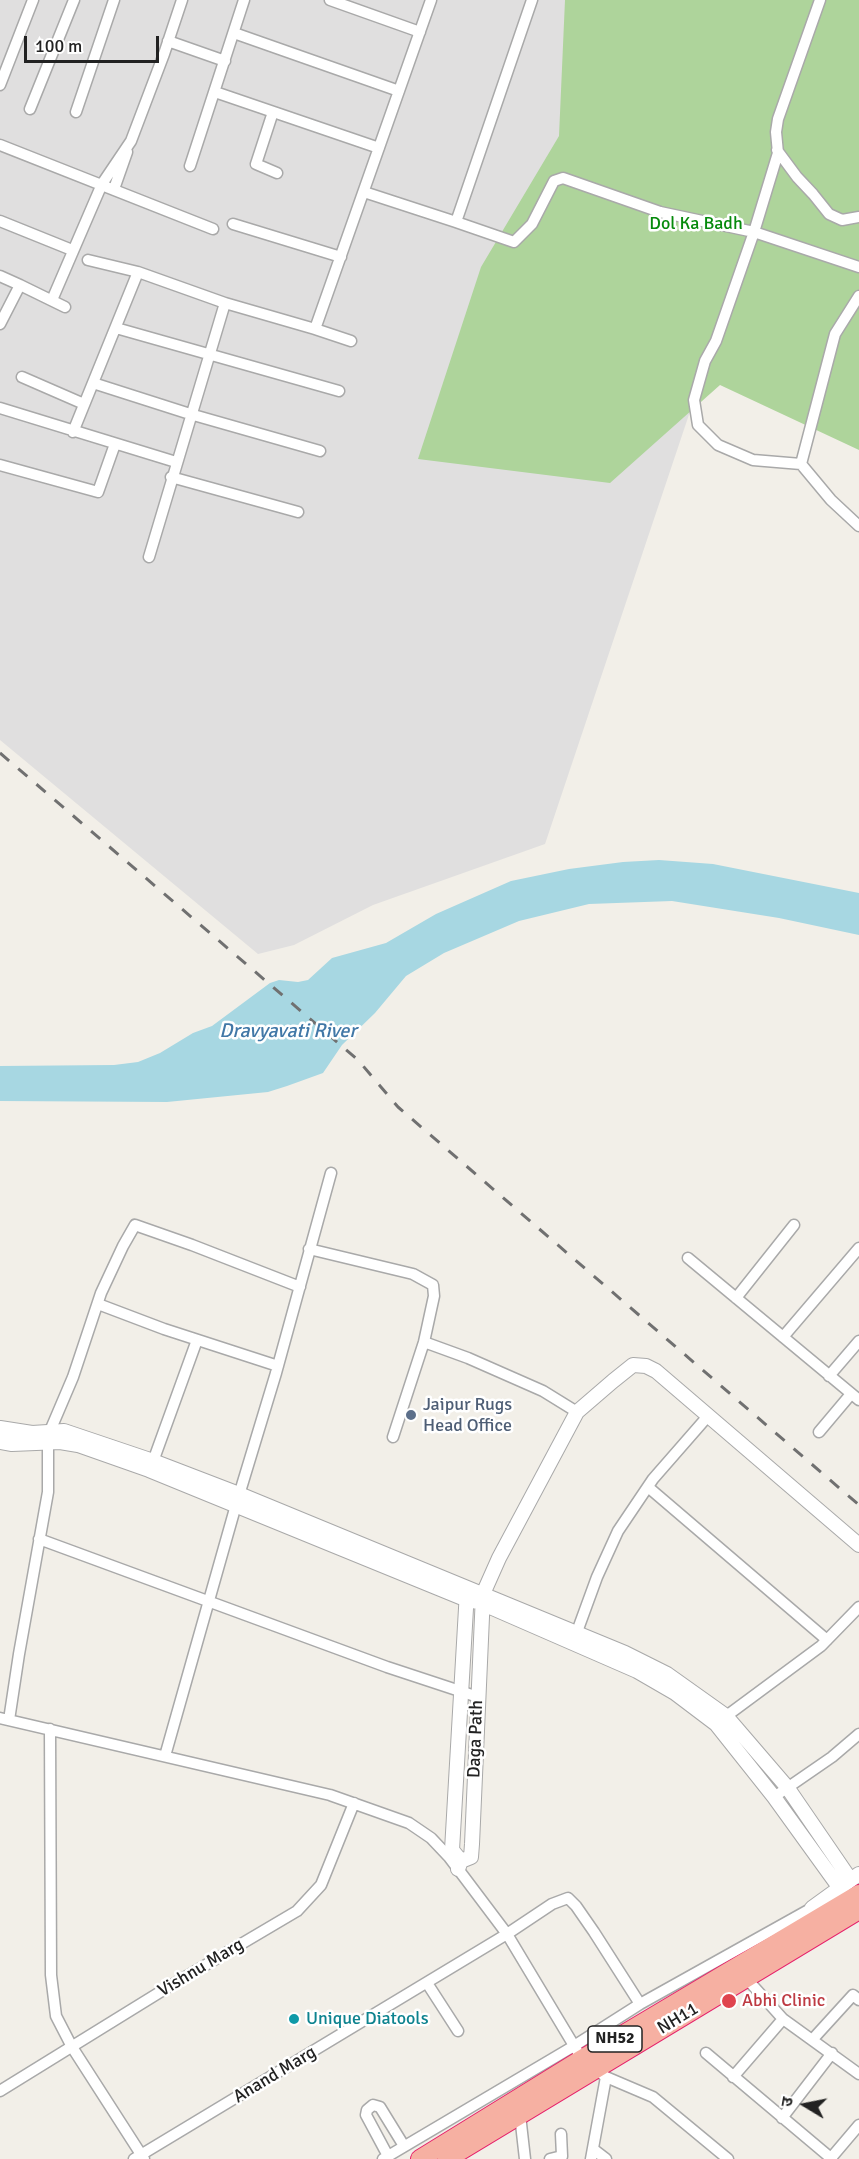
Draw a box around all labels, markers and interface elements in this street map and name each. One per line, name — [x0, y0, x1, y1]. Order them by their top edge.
scale bar — [27, 24, 162, 62]
text: 100 m — [35, 35, 82, 57]
park label: Dol Ka Badh — [649, 213, 743, 235]
water label: Dravyavati River — [219, 1020, 357, 1044]
place label: Jaipur Rugs Head Office — [423, 1394, 512, 1436]
marker: Jaipur Rugs Head Office — [404, 1408, 418, 1422]
street label: Daga Path — [464, 1700, 488, 1778]
street label: Vishnu Marg — [154, 1934, 248, 2002]
place label: Abhi Clinic — [742, 1990, 825, 2012]
marker: Abhi Clinic — [720, 1992, 738, 2010]
street label: NH11 — [654, 1998, 702, 2040]
place label: Unique Diatools — [306, 2008, 429, 2030]
marker: Unique Diatools — [287, 2012, 301, 2026]
road number: NH52 — [588, 2026, 642, 2052]
street label: Anand Marg — [230, 2042, 320, 2108]
north arrow — [775, 2075, 835, 2135]
text: उ — [777, 2096, 798, 2108]

